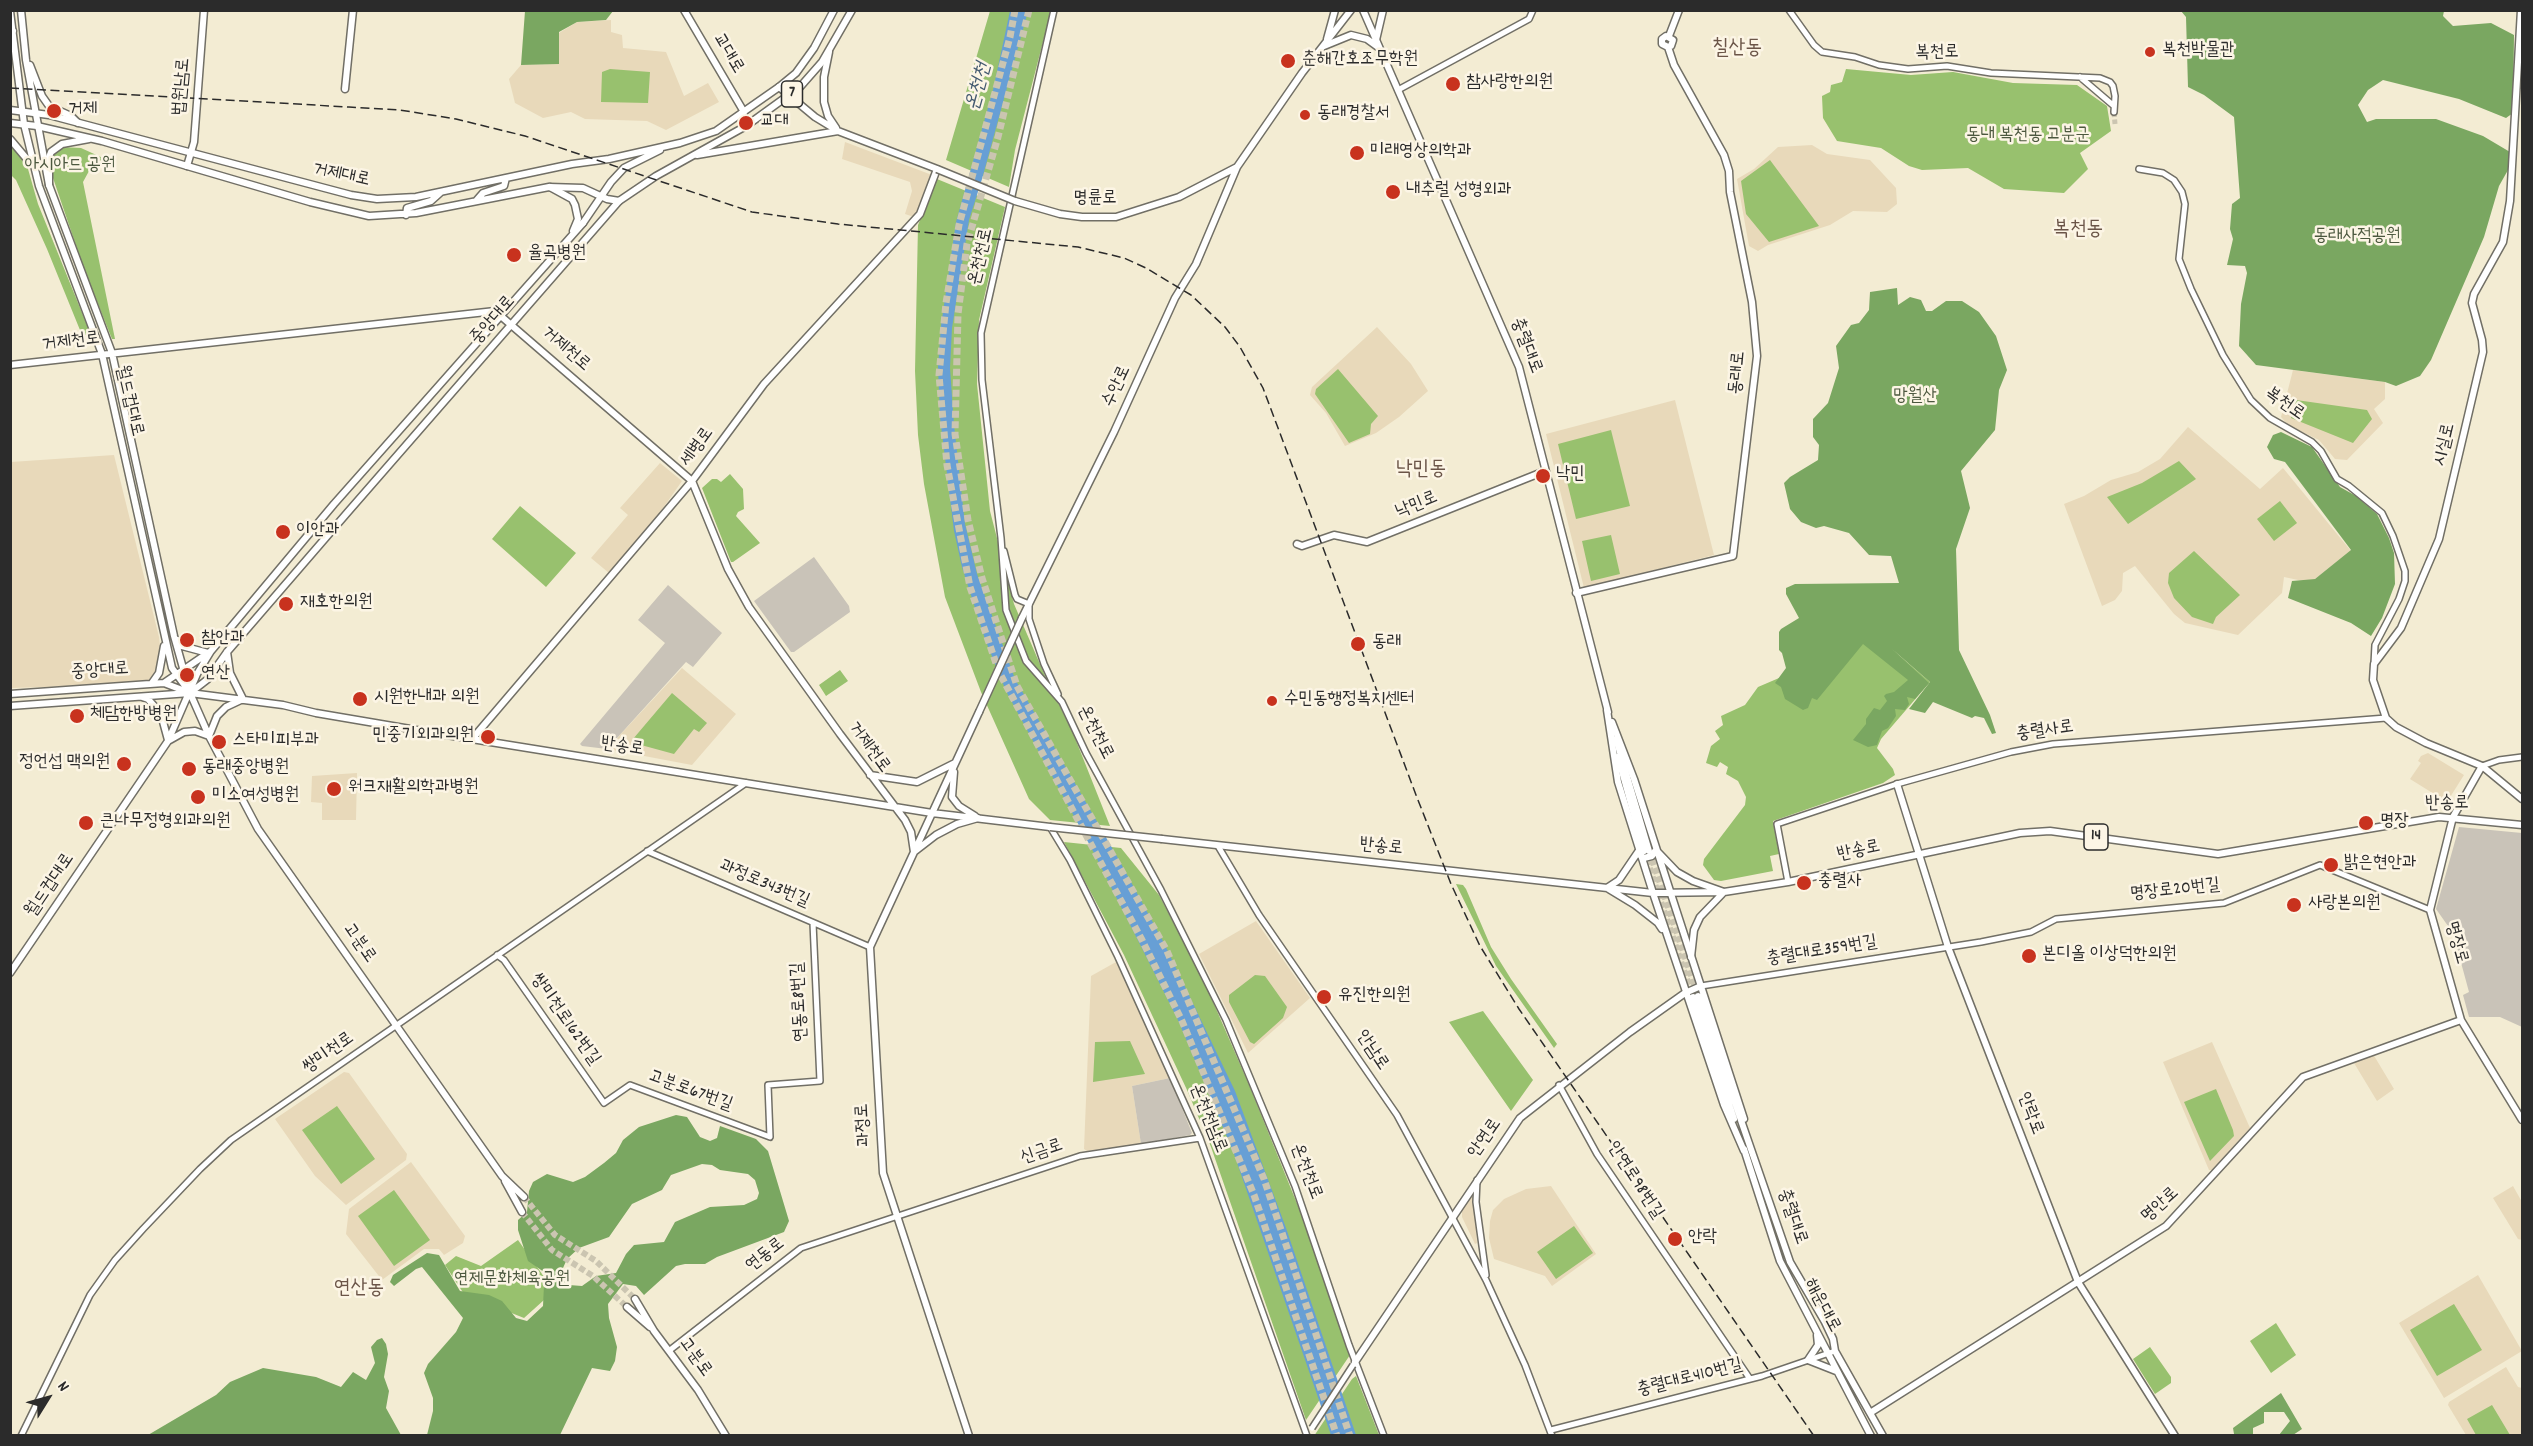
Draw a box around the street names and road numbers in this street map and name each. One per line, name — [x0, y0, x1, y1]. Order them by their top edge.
street label: 교대로 — [707, 30, 747, 78]
street label: 복천로 — [1915, 43, 1959, 65]
street label: 법원남로 — [170, 57, 196, 117]
road number: 7 — [782, 81, 802, 107]
street label: 거제대로 — [310, 159, 372, 193]
street label: 명륜로 — [1073, 189, 1117, 211]
street label: 온천천로 — [965, 226, 999, 288]
street label: 중앙대로 — [467, 292, 521, 350]
street label: 충렬대로 — [1505, 315, 1545, 377]
street label: 거제천로 — [536, 323, 594, 377]
street label: 거제천로 — [41, 329, 101, 357]
street label: 동래로 — [1726, 350, 1752, 396]
street label: 월드컵대로 — [109, 363, 147, 439]
street label: 수안로 — [1099, 363, 1137, 411]
street label: 복천로 — [2260, 384, 2308, 426]
street label: 시실로 — [2431, 421, 2461, 469]
street label: 세병로 — [676, 424, 720, 472]
street label: 낙민로 — [1393, 488, 1441, 524]
street label: 중앙대로 — [70, 659, 130, 685]
street label: 온천천로 — [1071, 702, 1117, 764]
street label: 충렬사로 — [2015, 717, 2075, 747]
street label: 거제천로 — [842, 718, 894, 778]
street label: 반송로 — [599, 734, 645, 762]
street label: 반송로 — [2425, 794, 2469, 816]
road number: 14 — [2084, 824, 2108, 850]
street label: 반송로 — [1358, 835, 1404, 861]
street label: 반송로 — [1836, 837, 1882, 867]
street label: 월드컵대로 — [22, 850, 80, 922]
street label: 과정로343번길 — [716, 856, 812, 914]
street label: 명장로20번길 — [2129, 876, 2221, 906]
street label: 명장로 — [2439, 919, 2471, 967]
street label: 고분로 — [337, 920, 379, 968]
street label: 충렬대로359번길 — [1765, 933, 1879, 971]
street label: 연동로8번길 — [788, 962, 814, 1042]
street label: 쌍미천로162번길 — [524, 970, 604, 1070]
street label: 안남로 — [1350, 1027, 1392, 1075]
street label: 쌍미천로 — [299, 1029, 359, 1079]
street label: 고분로67번길 — [645, 1067, 735, 1117]
street label: 온천천남로 — [1183, 1081, 1231, 1157]
street label: 안락로 — [2011, 1090, 2047, 1138]
street label: 과정로 — [853, 1103, 877, 1147]
street label: 안연로 — [1465, 1115, 1507, 1163]
street label: 신금로 — [1018, 1136, 1066, 1170]
street label: 안연로98번길 — [1601, 1138, 1667, 1224]
street label: 온천천로 — [1285, 1141, 1325, 1203]
street label: 명안로 — [2138, 1183, 2184, 1229]
street label: 충렬대로 — [1771, 1186, 1811, 1248]
street label: 연동로 — [742, 1234, 790, 1278]
street label: 해운대로 — [1798, 1275, 1844, 1337]
street label: 고분로 — [672, 1334, 716, 1382]
street label: 충렬대로410번길 — [1635, 1355, 1745, 1403]

